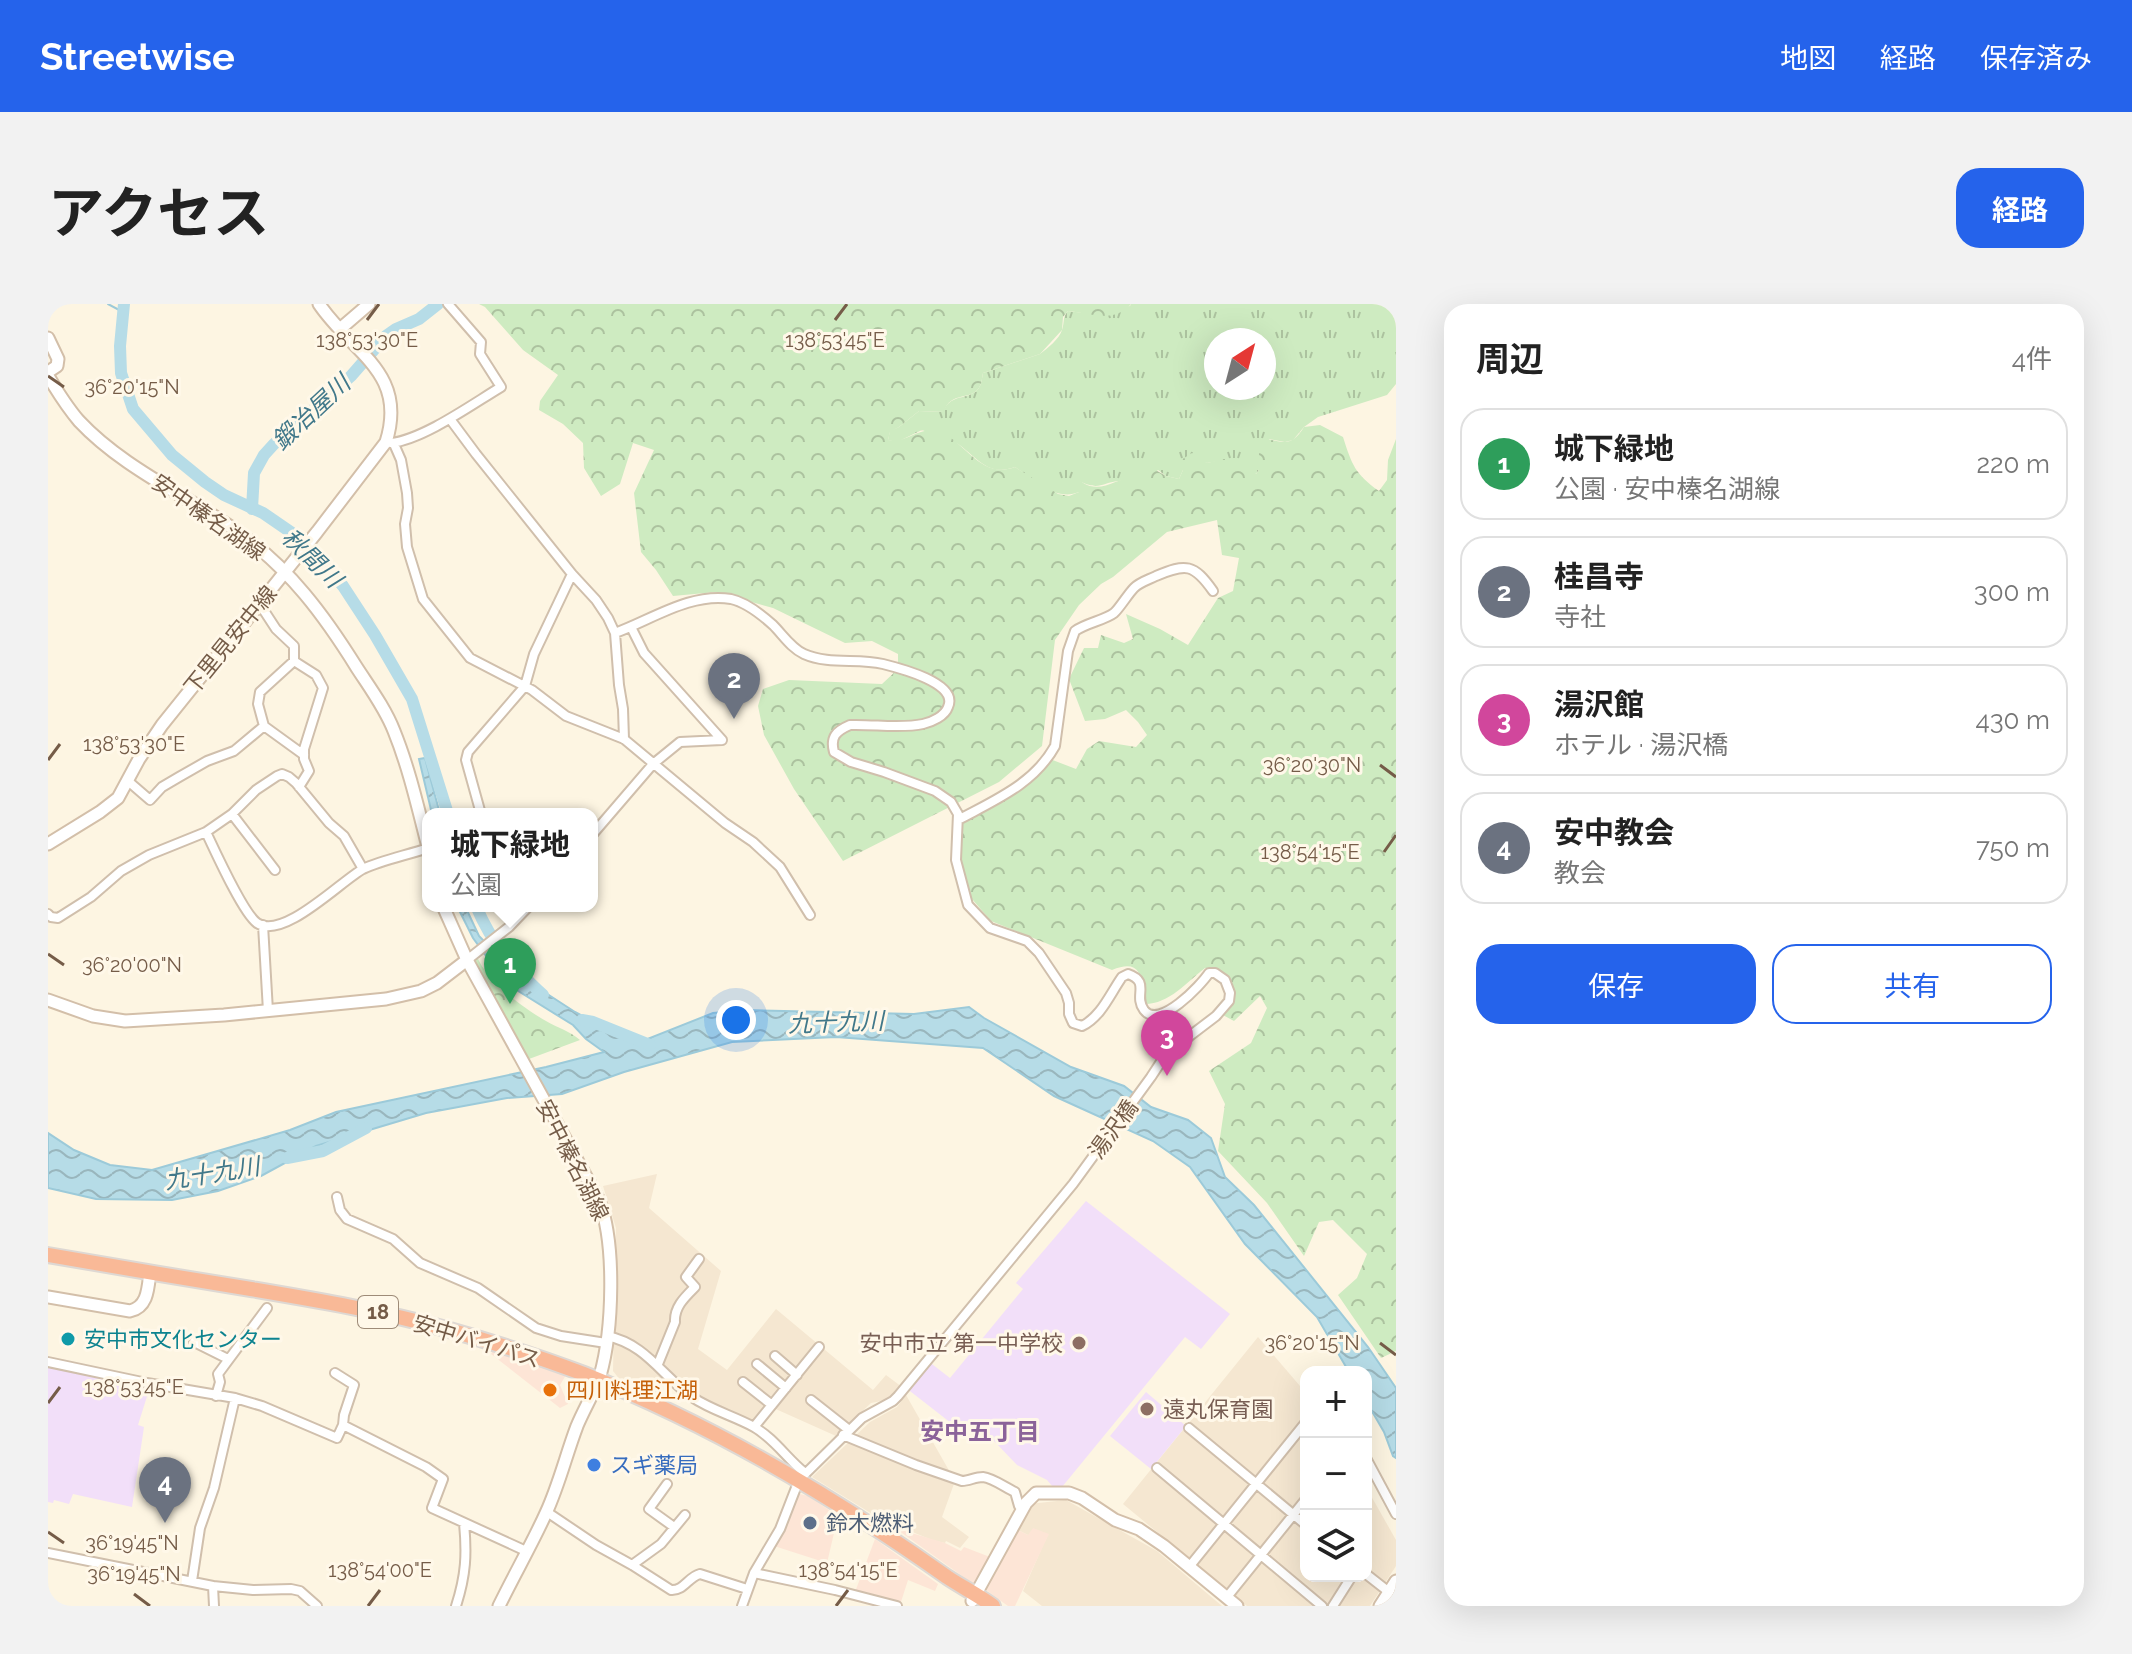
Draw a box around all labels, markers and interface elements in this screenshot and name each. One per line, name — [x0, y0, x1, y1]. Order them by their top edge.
text: Streetwise — [40, 34, 235, 79]
text: 地図 — [1780, 42, 1836, 75]
text: 経路 — [1880, 42, 1936, 75]
text: 保存済み — [1980, 42, 2092, 75]
button: 経路 — [1956, 168, 2084, 248]
text: アクセス — [48, 180, 269, 246]
text: 138°53'30"E — [316, 328, 418, 352]
text: 138°53'45"E — [785, 328, 885, 352]
north arrow — [1204, 328, 1276, 400]
text: 周辺 — [1476, 339, 1544, 379]
text: 4件 — [2012, 344, 2052, 374]
water label: 鍛冶屋川 — [266, 367, 358, 455]
text: 36°20'15"N — [84, 375, 180, 399]
text: 城下緑地 — [1554, 431, 1674, 466]
text: 1 — [1498, 449, 1510, 479]
text: 220 m — [1976, 449, 2050, 479]
street label: 安中榛名湖線 — [147, 468, 271, 566]
text: 公園 · 安中榛名湖線 — [1554, 474, 1780, 504]
water label: 秋間川 — [276, 523, 350, 596]
text: 桂昌寺 — [1554, 559, 1644, 594]
text: 2 — [1497, 577, 1511, 607]
text: 300 m — [1974, 577, 2050, 607]
street label: 下里見安中線 — [178, 581, 282, 699]
text: 寺社 — [1554, 602, 1606, 632]
pin: 2 — [708, 653, 760, 719]
text: 湯沢館 — [1554, 687, 1644, 722]
text: 3 — [1497, 705, 1511, 735]
text: 430 m — [1975, 705, 2050, 735]
text: ホテル · 湯沢橋 — [1554, 730, 1728, 760]
text: 138°53'30"E — [83, 732, 185, 756]
text: 36°20'30"N — [1263, 753, 1361, 777]
popup — [422, 808, 598, 912]
text: 安中教会 — [1554, 815, 1674, 850]
text: 城下緑地 — [450, 827, 570, 862]
text: 4 — [1497, 833, 1511, 863]
text: 750 m — [1976, 833, 2050, 863]
text: 138°54'15"E — [1260, 840, 1360, 864]
text: 教会 — [1554, 858, 1606, 888]
text: 公園 — [450, 870, 502, 900]
pin: 1 — [484, 938, 536, 1004]
button: 保存 — [1476, 944, 1756, 1024]
button: 共有 — [1772, 944, 2052, 1024]
text: 36°20'00"N — [82, 953, 182, 977]
your location — [716, 1000, 756, 1040]
water label: 九十九川 — [788, 1006, 887, 1038]
pin: 3 — [1141, 1010, 1193, 1076]
street label: 安中榛名湖線 — [531, 1095, 615, 1225]
street label: 湯沢橋 — [1083, 1095, 1143, 1163]
water label: 九十九川 — [162, 1151, 265, 1195]
road number: 18 — [358, 1296, 398, 1328]
street label: 安中バイパス — [410, 1309, 544, 1373]
place label: 安中市文化センター — [84, 1326, 282, 1352]
marker: 安中市文化センター — [59, 1330, 77, 1348]
place label: 安中市立 第一中学校 — [859, 1330, 1063, 1356]
text: 36°20'15"N — [1264, 1331, 1360, 1355]
marker: 安中市立 第一中学校 — [1070, 1334, 1088, 1352]
map controls — [1300, 1366, 1372, 1582]
button: + — [1300, 1366, 1372, 1438]
text: 138°53'45"E — [84, 1375, 184, 1399]
place label: 四川料理江湖 — [566, 1377, 698, 1403]
marker: 四川料理江湖 — [541, 1381, 559, 1399]
place label: 遠丸保育園 — [1163, 1396, 1273, 1422]
marker: 遠丸保育園 — [1138, 1400, 1156, 1418]
district label: 安中五丁目 — [920, 1417, 1040, 1446]
button: − — [1300, 1438, 1372, 1510]
place label: スギ薬局 — [610, 1452, 698, 1478]
marker: スギ薬局 — [585, 1456, 603, 1474]
pin: 4 — [139, 1457, 191, 1523]
place label: 鈴木燃料 — [826, 1510, 914, 1536]
button: layers — [1300, 1510, 1372, 1582]
marker: 鈴木燃料 — [801, 1514, 819, 1532]
text: 36°19'45"N — [85, 1531, 179, 1555]
text: 138°54'00"E — [328, 1558, 432, 1582]
text: 138°54'15"E — [798, 1558, 898, 1582]
text: 36°19'45"N — [87, 1562, 181, 1586]

